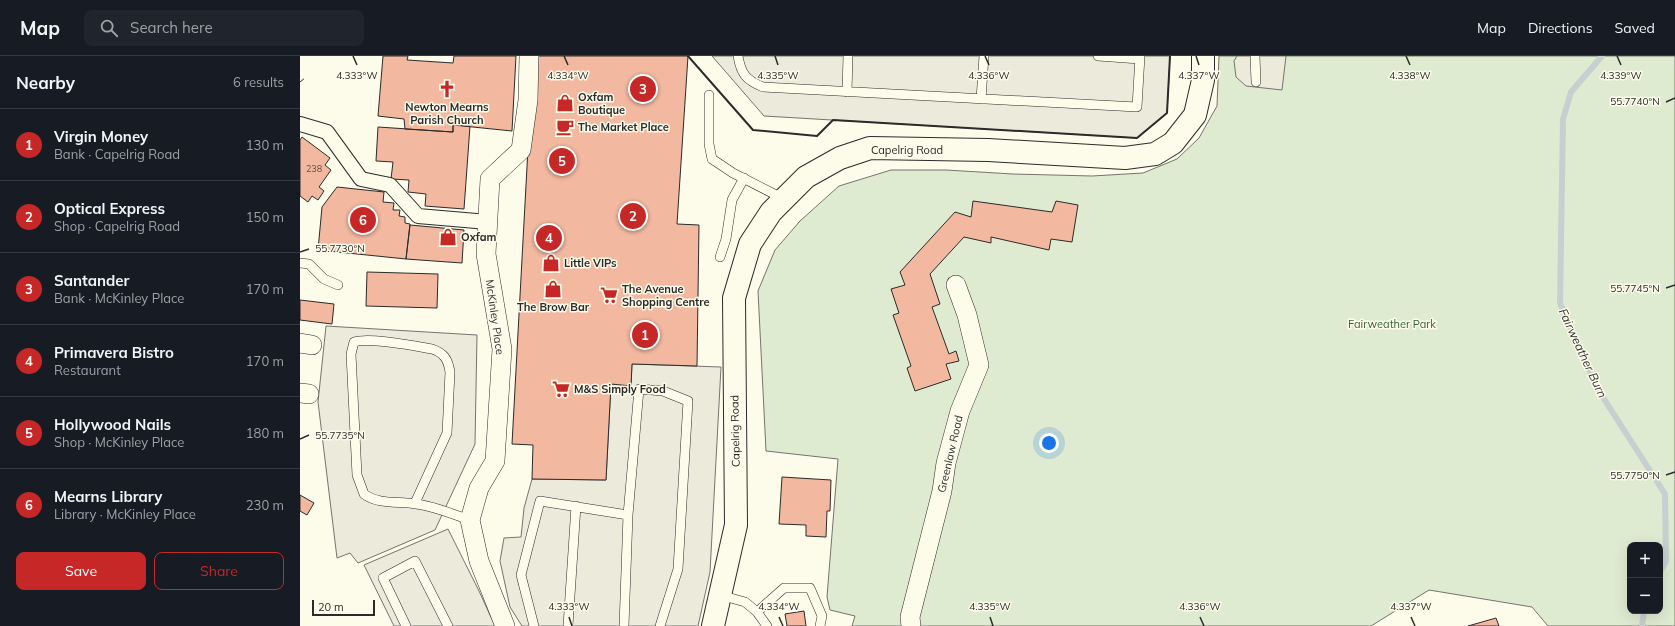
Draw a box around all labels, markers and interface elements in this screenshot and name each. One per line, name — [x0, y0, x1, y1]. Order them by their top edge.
search box — [84, 10, 364, 46]
text: Map — [20, 16, 60, 40]
icon: search — [98, 17, 120, 39]
text: Search here — [130, 18, 213, 37]
text: Map — [1477, 19, 1506, 37]
text: Directions — [1528, 19, 1593, 37]
text: Saved — [1615, 19, 1655, 37]
text: 4.333°W — [336, 69, 378, 82]
text: 4.334°W — [547, 69, 589, 82]
text: 4.335°W — [757, 69, 799, 82]
text: 4.336°W — [968, 69, 1010, 82]
text: 4.337°W — [1178, 69, 1220, 82]
text: 4.338°W — [1389, 69, 1431, 82]
text: 4.339°W — [1600, 69, 1642, 82]
text: Nearby — [16, 72, 75, 93]
text: 6 results — [233, 74, 284, 90]
pin: 3 — [630, 74, 656, 104]
church icon: Newton Mearns Parish Church — [437, 79, 457, 99]
place label: Oxfam Boutique — [578, 90, 625, 117]
shop icon: Oxfam Boutique — [555, 93, 575, 113]
text: 55.7740°N — [1610, 95, 1660, 108]
place label: Newton Mearns Parish Church — [405, 100, 489, 127]
cafe icon: The Market Place — [555, 117, 575, 137]
place label: The Market Place — [578, 120, 669, 134]
text: Virgin Money — [54, 127, 148, 146]
text: 1 — [25, 137, 33, 153]
text: 130 m — [246, 137, 284, 153]
street label: Capelrig Road — [871, 143, 943, 157]
text: Bank · Capelrig Road — [54, 146, 180, 162]
pin: 5 — [549, 146, 575, 176]
house number: 238 — [306, 163, 322, 174]
text: Optical Express — [54, 199, 165, 218]
pin: 2 — [620, 201, 646, 231]
pin: 6 — [350, 205, 376, 235]
text: 2 — [25, 209, 33, 225]
text: 150 m — [246, 209, 284, 225]
text: Shop · Capelrig Road — [54, 218, 180, 234]
pin: 4 — [536, 223, 562, 253]
shop icon: Oxfam — [438, 227, 458, 247]
place label: Oxfam — [461, 230, 497, 244]
text: 55.7730°N — [315, 242, 365, 255]
shop icon: Little VIPs — [541, 253, 561, 273]
place label: Little VIPs — [564, 256, 617, 270]
text: Santander — [54, 271, 129, 290]
street label: McKinley Place — [483, 278, 507, 356]
shop icon: The Brow Bar — [543, 279, 563, 299]
text: 3 — [25, 281, 33, 297]
text: 170 m — [246, 281, 284, 297]
place label: The Avenue Shopping Centre — [622, 282, 709, 309]
text: 55.7745°N — [1610, 282, 1660, 295]
supermarket icon: The Avenue Shopping Centre — [599, 285, 619, 305]
text: Bank · McKinley Place — [54, 290, 184, 306]
place label: The Brow Bar — [517, 300, 590, 314]
water label: Fairweather Burn — [1556, 306, 1610, 400]
park label: Fairweather Park — [1348, 317, 1436, 331]
pin: 1 — [632, 320, 658, 350]
text: Primavera Bistro — [54, 343, 174, 362]
text: 4 — [25, 353, 33, 369]
text: 170 m — [246, 353, 284, 369]
text: Restaurant — [54, 362, 121, 378]
supermarket icon: M&S Simply Food — [551, 379, 571, 399]
place label: M&S Simply Food — [574, 382, 666, 396]
street label: Capelrig Road — [727, 395, 743, 467]
street label: Greenlaw Road — [934, 414, 966, 494]
text: Hollywood Nails — [54, 415, 171, 434]
text: 5 — [25, 425, 33, 441]
text: 180 m — [246, 425, 284, 441]
text: 55.7735°N — [315, 429, 365, 442]
your location — [1039, 433, 1059, 453]
text: Shop · McKinley Place — [54, 434, 184, 450]
text: 55.7750°N — [1610, 469, 1660, 482]
text: Mearns Library — [54, 487, 162, 506]
text: 6 — [25, 497, 33, 513]
text: 230 m — [246, 497, 284, 513]
text: Library · McKinley Place — [54, 506, 196, 522]
map controls — [1627, 542, 1663, 614]
button: + — [1627, 542, 1663, 578]
button: Save — [16, 552, 146, 590]
button: Share — [154, 552, 284, 590]
button: − — [1627, 578, 1663, 614]
scale bar — [312, 598, 375, 617]
text: 20 m — [318, 600, 344, 614]
text: 4.333°W — [548, 600, 590, 613]
text: 4.334°W — [758, 600, 800, 613]
text: 4.335°W — [969, 600, 1011, 613]
text: 4.336°W — [1179, 600, 1221, 613]
text: 4.337°W — [1390, 600, 1432, 613]

